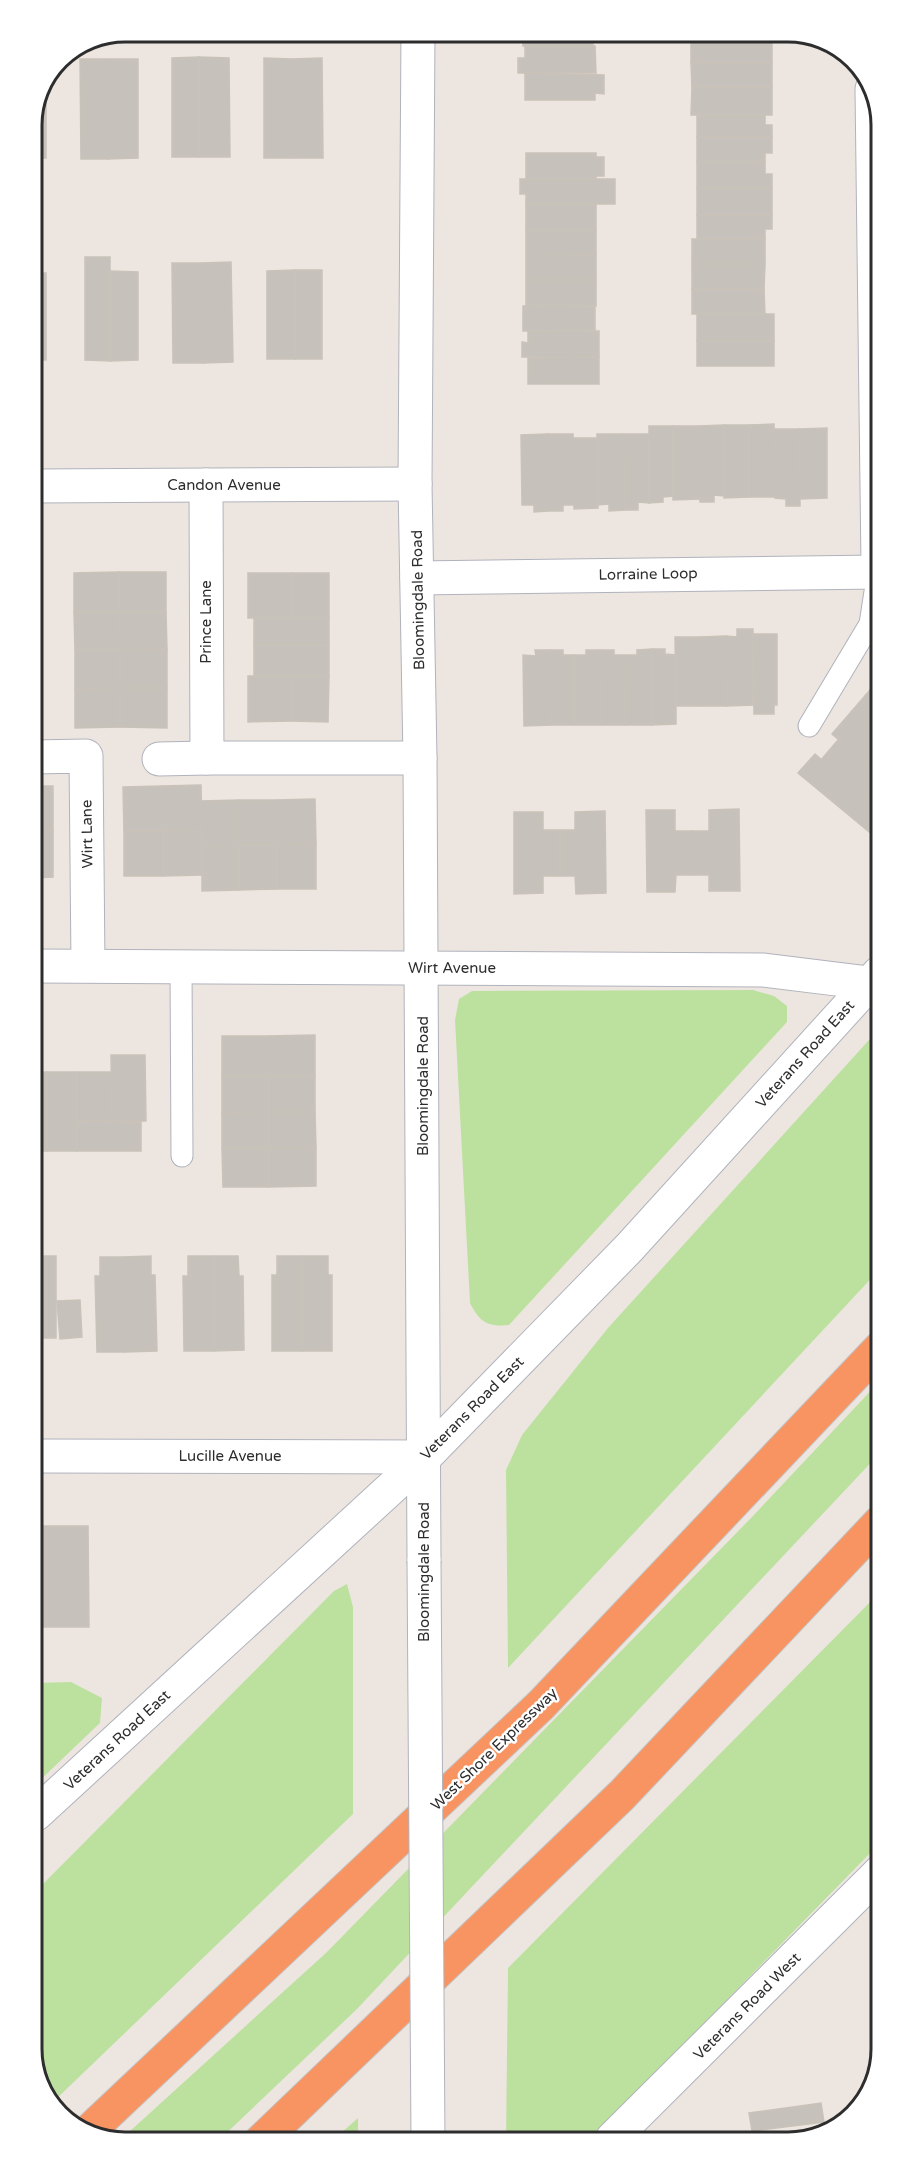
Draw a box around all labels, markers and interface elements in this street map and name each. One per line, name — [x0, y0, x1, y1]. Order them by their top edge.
street label: Candon Avenue — [167, 476, 281, 494]
street label: Bloomingdale Road — [408, 530, 428, 670]
street label: Lorraine Loop — [598, 564, 698, 584]
street label: Prince Lane — [197, 580, 215, 664]
street label: Wirt Lane — [77, 799, 97, 869]
street label: Wirt Avenue — [408, 959, 496, 977]
street label: Veterans Road East — [752, 996, 858, 1112]
street label: Bloomingdale Road — [414, 1016, 432, 1156]
street label: Veterans Road East — [417, 1352, 528, 1463]
street label: Lucille Avenue — [178, 1447, 282, 1465]
street label: Bloomingdale Road — [415, 1502, 433, 1642]
street label: West Shore Expressway — [427, 1684, 561, 1814]
street label: Veterans Road East — [60, 1686, 174, 1794]
street label: Veterans Road West — [690, 1949, 804, 2063]

